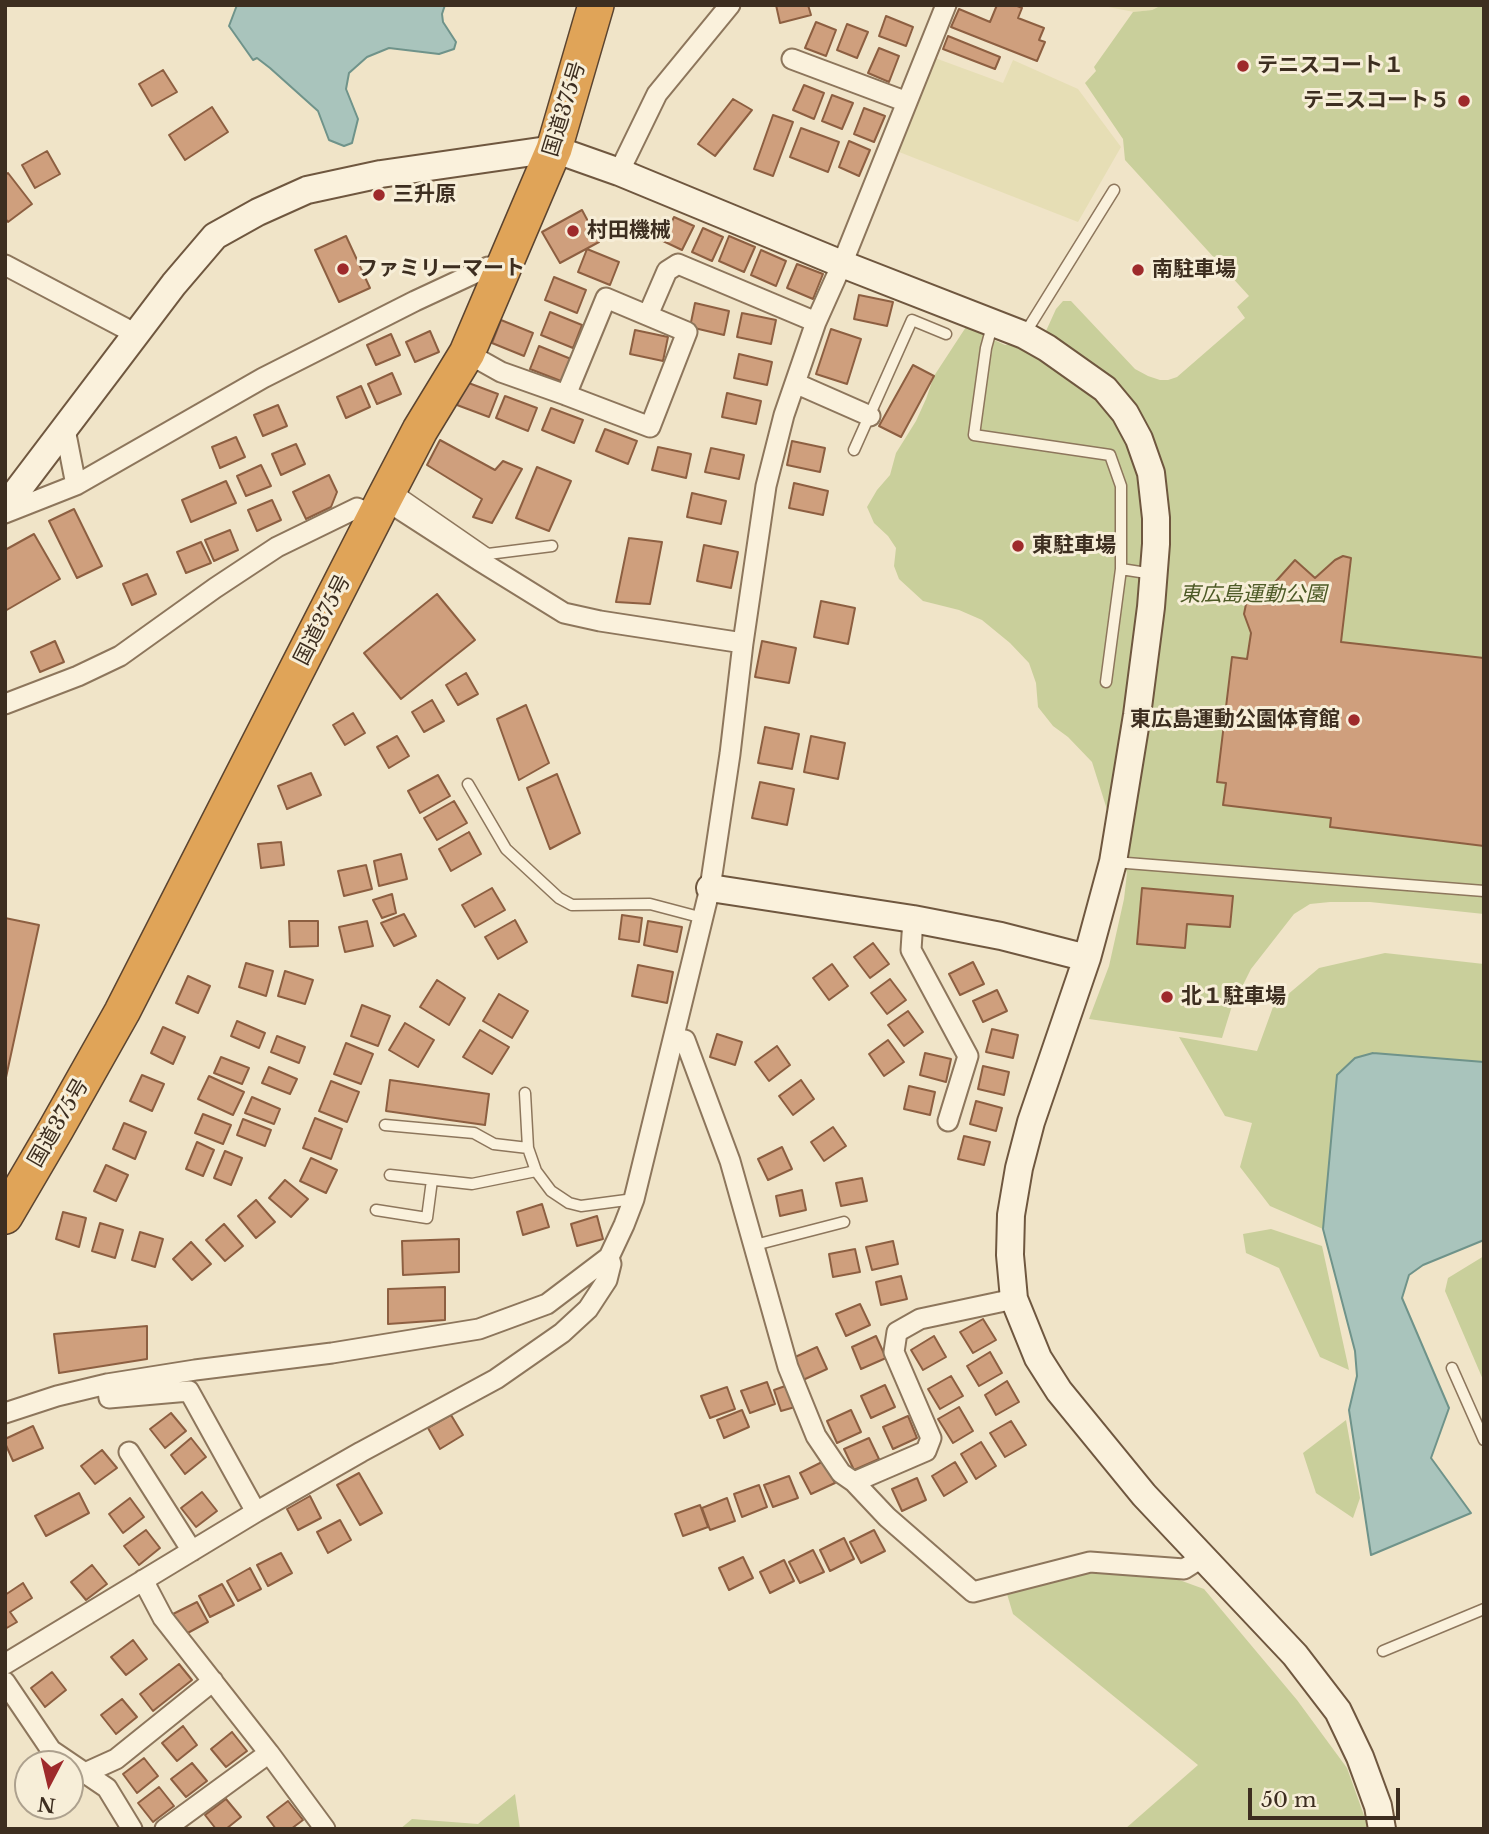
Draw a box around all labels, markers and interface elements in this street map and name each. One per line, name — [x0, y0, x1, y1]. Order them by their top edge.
place label: テニスコート１ — [1257, 53, 1404, 79]
street label: 国道375号 — [539, 58, 591, 160]
marker: テニスコート１ — [1235, 58, 1251, 74]
place label: テニスコート５ — [1303, 88, 1450, 114]
marker: テニスコート５ — [1456, 93, 1472, 109]
place label: 三升原 — [393, 182, 456, 208]
marker: 三升原 — [371, 187, 387, 203]
place label: 村田機械 — [587, 218, 671, 244]
marker: 村田機械 — [565, 223, 581, 239]
place label: ファミリーマート — [357, 256, 525, 282]
place label: 南駐車場 — [1152, 257, 1236, 283]
marker: ファミリーマート — [335, 261, 351, 277]
marker: 南駐車場 — [1130, 262, 1146, 278]
place label: 東駐車場 — [1032, 533, 1116, 559]
marker: 東駐車場 — [1010, 538, 1026, 554]
street label: 国道375号 — [290, 571, 356, 669]
park label: 東広島運動公園 — [1180, 582, 1326, 608]
place label: 東広島運動公園体育館 — [1130, 707, 1340, 733]
marker: 東広島運動公園体育館 — [1346, 712, 1362, 728]
place label: 北１駐車場 — [1181, 984, 1286, 1010]
marker: 北１駐車場 — [1159, 989, 1175, 1005]
street label: 国道375号 — [24, 1074, 94, 1172]
north arrow — [14, 1750, 84, 1820]
scale bar — [1251, 1774, 1403, 1818]
text: 50 m — [1261, 1787, 1316, 1813]
text: N — [36, 1792, 57, 1817]

